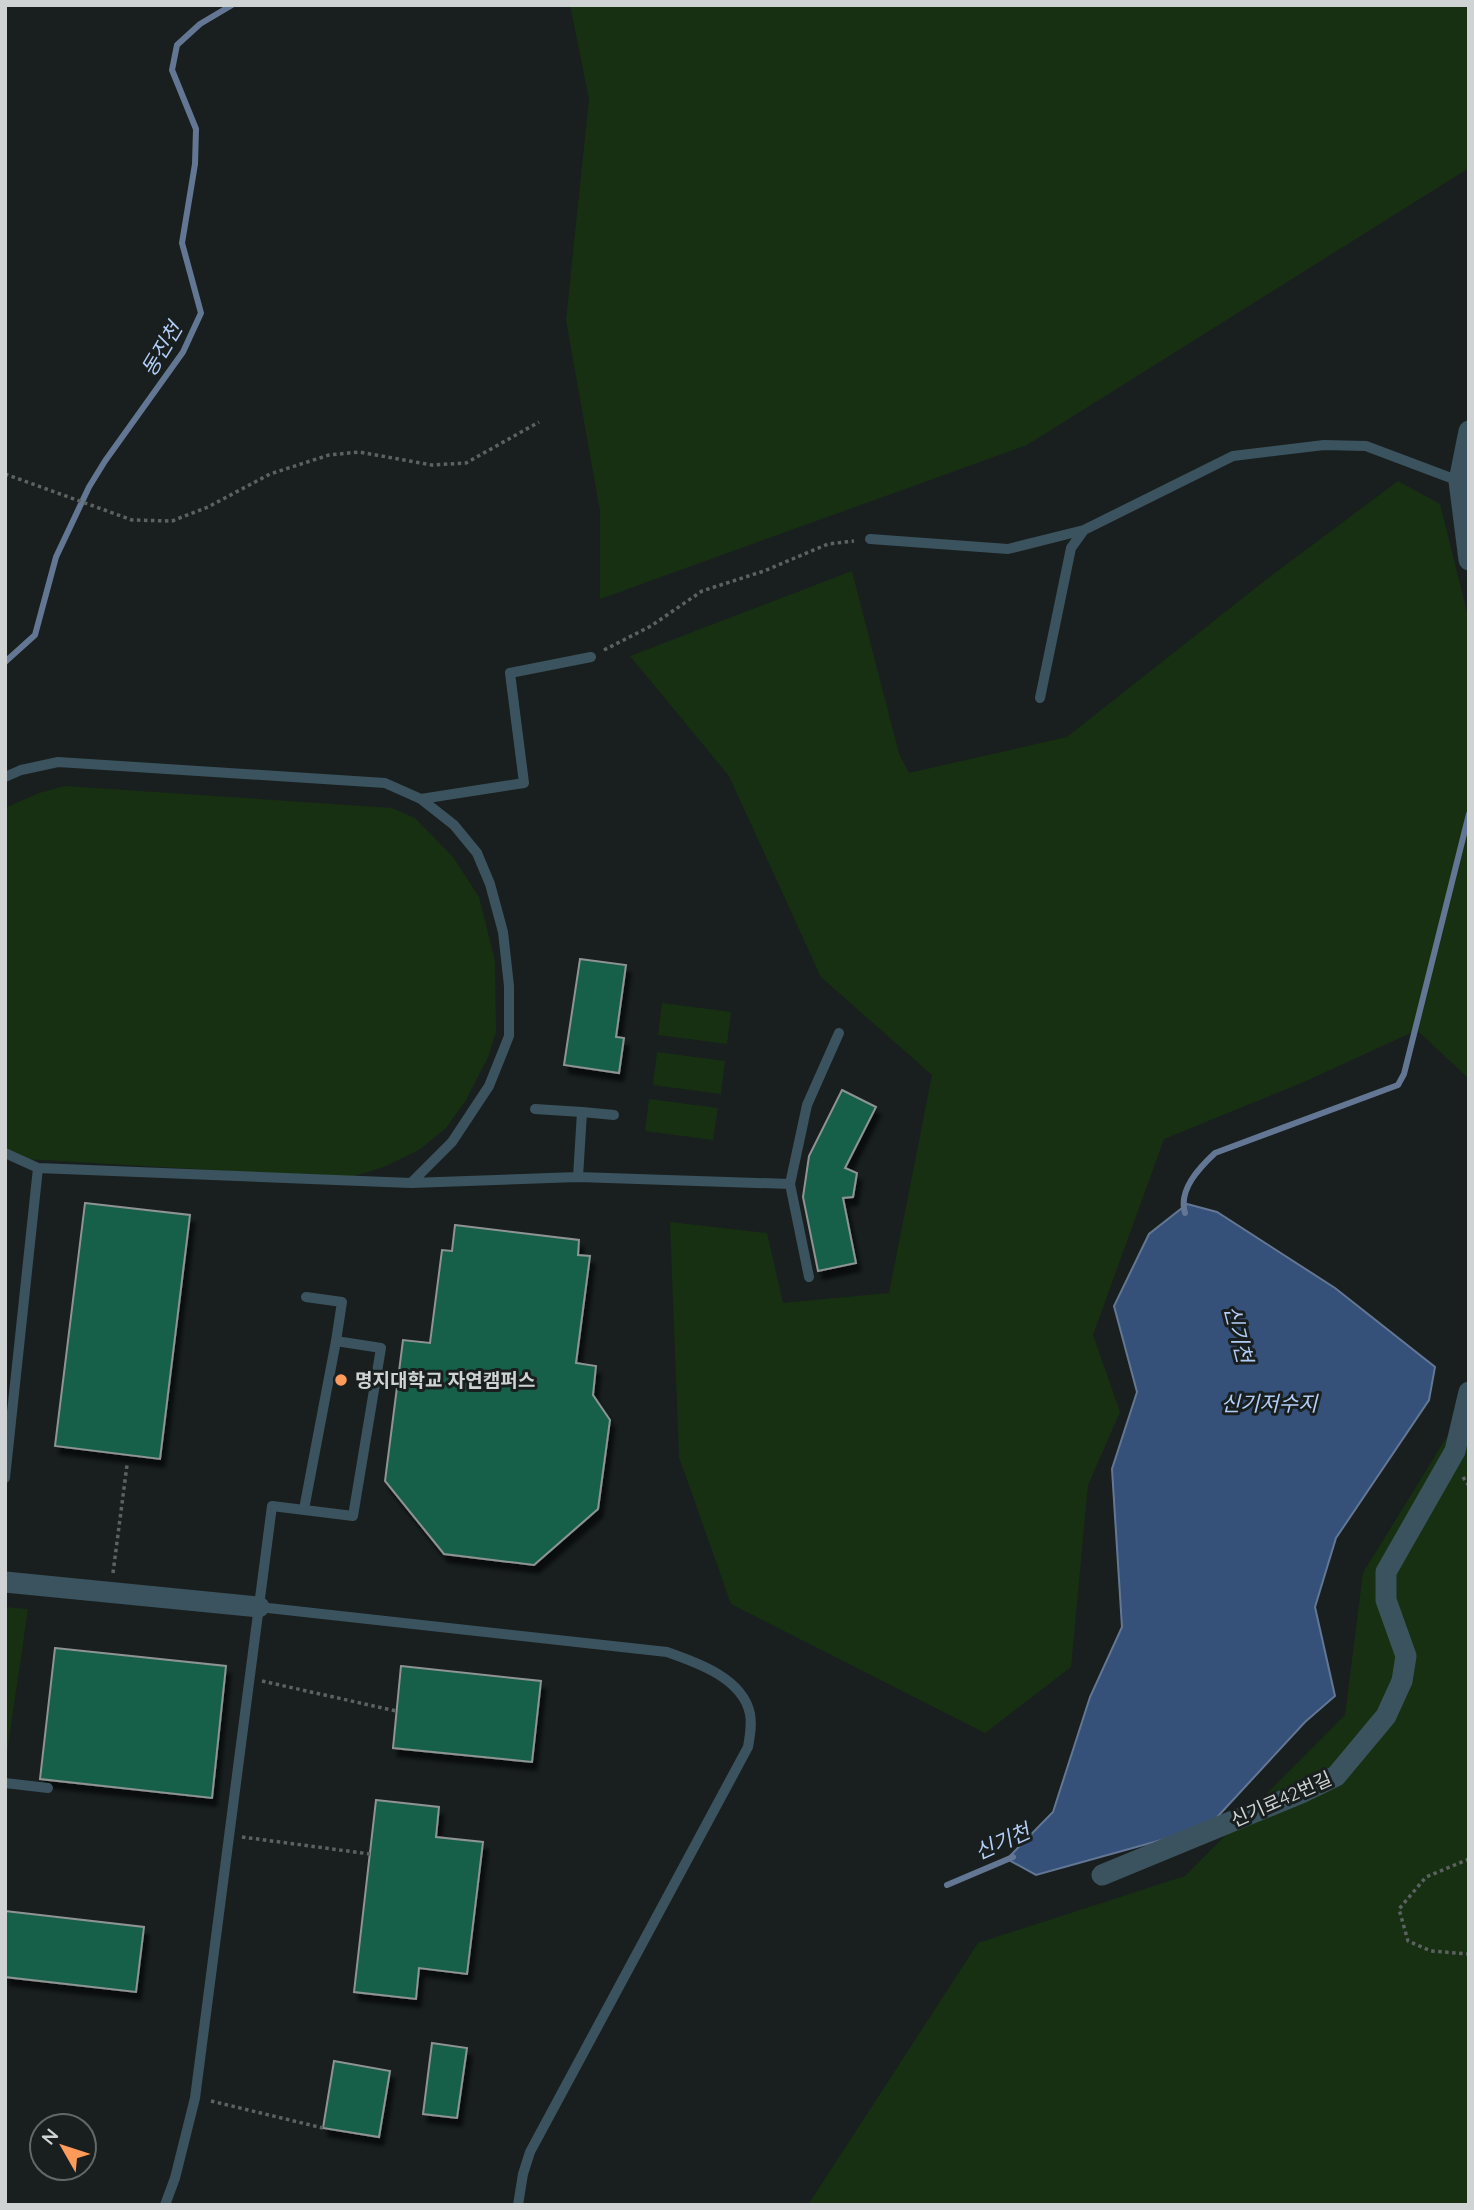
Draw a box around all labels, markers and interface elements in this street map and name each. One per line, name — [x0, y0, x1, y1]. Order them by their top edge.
water label: 동진천 — [135, 315, 188, 381]
water label: 신기천 — [1219, 1303, 1259, 1368]
place label: 명지대학교 자연캠퍼스 — [355, 1368, 535, 1392]
marker: 명지대학교 자연캠퍼스 — [333, 1372, 349, 1388]
water label: 신기저수지 — [1221, 1390, 1319, 1416]
street label: 신기로42번길 — [1227, 1766, 1335, 1832]
water label: 신기천 — [970, 1816, 1036, 1865]
north arrow — [28, 2112, 98, 2182]
text: N — [36, 2123, 64, 2149]

